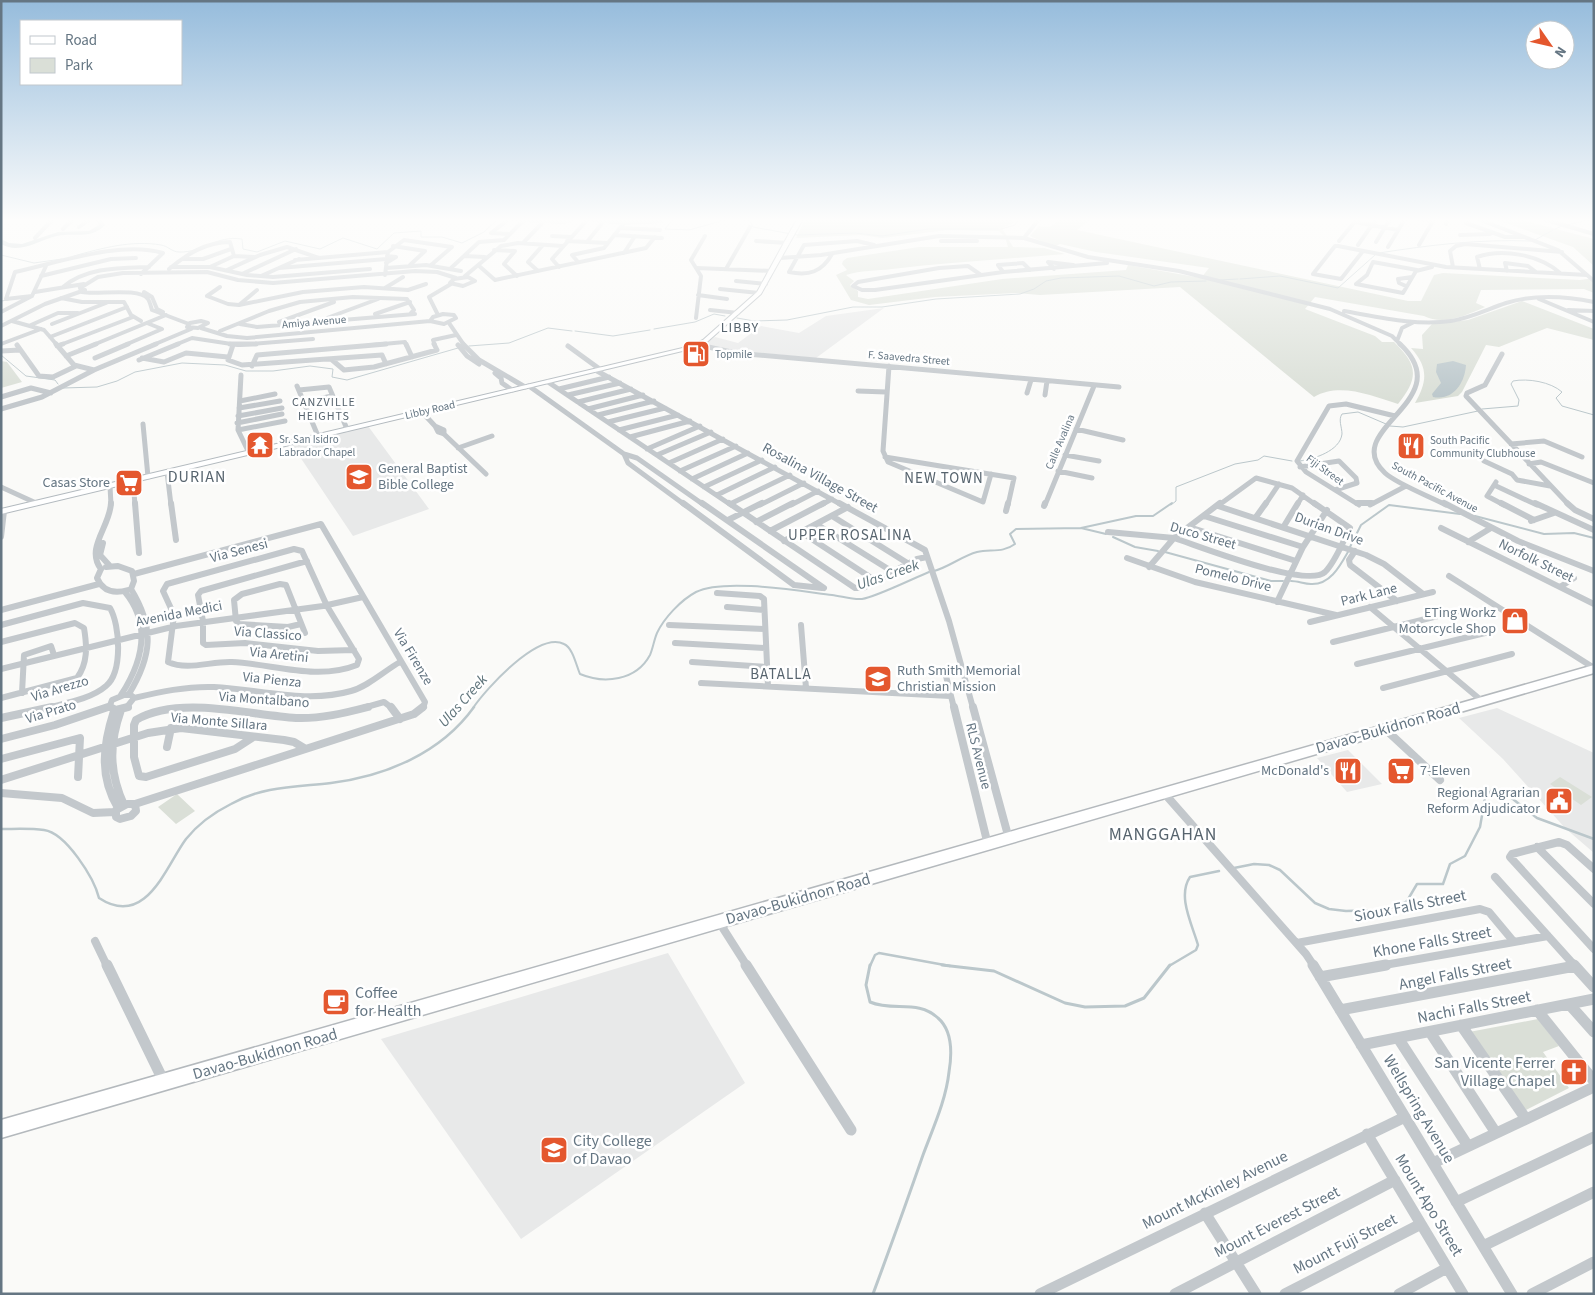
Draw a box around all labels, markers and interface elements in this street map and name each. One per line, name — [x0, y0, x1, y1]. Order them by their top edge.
legend — [20, 20, 182, 85]
north arrow — [1525, 20, 1575, 70]
text: Road — [65, 30, 97, 51]
text: N — [1549, 42, 1571, 61]
text: Park — [65, 55, 94, 76]
street label: Amiya Avenue — [281, 312, 347, 332]
district label: LIBBY — [721, 318, 759, 338]
fuel station icon: Topmile — [681, 339, 711, 369]
place label: Topmile — [715, 347, 753, 362]
street label: F. Saavedra Street — [867, 347, 951, 369]
district label: CANZVILLE HEIGHTS — [292, 394, 356, 425]
street label: Libby Road — [403, 397, 457, 423]
street label: Calle Avalina — [1042, 412, 1078, 472]
temple icon: Sr. San Isidro Labrador Chapel — [245, 430, 275, 460]
restaurant icon: South Pacific Community Clubhouse — [1396, 431, 1426, 461]
place label: Sr. San Isidro Labrador Chapel — [279, 432, 356, 460]
place label: South Pacific Community Clubhouse — [1430, 433, 1536, 461]
street label: Rosalina Village Street — [759, 438, 882, 518]
street label: Fiji Street — [1303, 451, 1347, 489]
street label: South Pacific Avenue — [1389, 458, 1481, 516]
place label: General Baptist Bible College — [378, 459, 468, 495]
school or university icon: General Baptist Bible College — [344, 462, 374, 492]
district label: DURIAN — [168, 466, 226, 488]
supermarket icon: Casas Store — [114, 468, 144, 498]
district label: NEW TOWN — [904, 468, 984, 489]
place label: Casas Store — [42, 473, 110, 493]
street label: Durian Drive — [1292, 507, 1366, 551]
street label: Duco Street — [1168, 517, 1239, 555]
district label: UPPER ROSALINA — [788, 525, 912, 546]
street label: Via Senesi — [208, 534, 270, 568]
street label: Norfolk Street — [1495, 534, 1577, 588]
water label: Ulas Creek — [854, 554, 923, 595]
street label: Pomelo Drive — [1193, 559, 1273, 597]
street label: Park Lane — [1339, 578, 1399, 612]
street label: Avenida Medici — [134, 596, 224, 632]
place label: ETing Workz Motorcycle Shop — [1399, 603, 1496, 639]
shop icon: ETing Workz Motorcycle Shop — [1500, 606, 1530, 636]
street label: Via Classico — [233, 622, 303, 646]
street label: Via Firenze — [388, 625, 438, 689]
street label: Via Aretini — [249, 642, 309, 668]
place label: Ruth Smith Memorial Christian Mission — [897, 661, 1021, 697]
district label: BATALLA — [750, 664, 812, 685]
school or university icon: Ruth Smith Memorial Christian Mission — [863, 664, 893, 694]
street label: Via Pienza — [242, 667, 302, 693]
water label: Ulas Creek — [434, 669, 493, 732]
street label: Via Arezzo — [29, 671, 91, 707]
street label: Via Montalbano — [218, 687, 310, 713]
street label: Via Prato — [23, 695, 79, 729]
street label: Davao-Bukidnon Road — [1313, 697, 1463, 759]
street label: Via Monte Sillara — [170, 708, 268, 736]
street label: RLS Avenue — [960, 721, 996, 791]
restaurant icon: McDonald's — [1333, 756, 1363, 786]
supermarket icon: 7-Eleven — [1386, 756, 1416, 786]
place label: McDonald's — [1261, 761, 1329, 781]
place label: 7-Eleven — [1420, 761, 1470, 781]
place label: Regional Agrarian Reform Adjudicator — [1427, 783, 1540, 819]
public building icon: Regional Agrarian Reform Adjudicator — [1544, 786, 1574, 816]
district label: MANGGAHAN — [1109, 822, 1217, 847]
street label: Davao-Bukidnon Road — [723, 868, 873, 930]
street label: Sioux Falls Street — [1352, 884, 1469, 928]
street label: Khone Falls Street — [1371, 921, 1494, 963]
street label: Angel Falls Street — [1397, 952, 1514, 996]
place label: Coffee for Health — [355, 982, 421, 1022]
street label: Nachi Falls Street — [1415, 985, 1533, 1029]
cafe icon: Coffee for Health — [321, 987, 351, 1017]
street label: Davao-Bukidnon Road — [190, 1023, 340, 1085]
street label: Wellspring Avenue — [1378, 1051, 1460, 1167]
place label: San Vicente Ferrer Village Chapel — [1434, 1052, 1555, 1092]
church icon: San Vicente Ferrer Village Chapel — [1559, 1057, 1589, 1087]
place label: City College of Davao — [573, 1130, 652, 1170]
school or university icon: City College of Davao — [539, 1135, 569, 1165]
street label: Mount McKinley Avenue — [1139, 1145, 1291, 1235]
street label: Mount Apo Street — [1390, 1150, 1469, 1261]
street label: Mount Everest Street — [1210, 1181, 1344, 1263]
street label: Mount Fuji Street — [1289, 1208, 1401, 1280]

